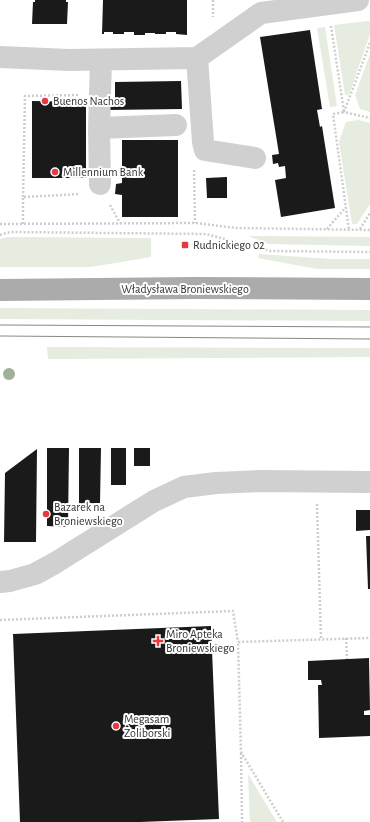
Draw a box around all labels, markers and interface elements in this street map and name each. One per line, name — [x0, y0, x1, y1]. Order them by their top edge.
place label: Buenos Nachos — [53, 95, 124, 107]
marker: Buenos Nachos — [40, 96, 50, 106]
place label: Millennium Bank — [63, 166, 144, 178]
marker: Millennium Bank — [50, 167, 60, 177]
place label: Rudnickiego 02 — [193, 239, 265, 251]
marker: Rudnickiego 02 — [180, 240, 190, 250]
street label: Władysława Broniewskiego — [121, 283, 249, 296]
place label: Bazarek na Broniewskiego — [54, 501, 123, 527]
marker: Bazarek na Broniewskiego — [41, 509, 51, 519]
place label: Miro Apteka Broniewskiego — [166, 628, 235, 654]
marker: Miro Apteka Broniewskiego — [153, 636, 163, 646]
place label: Megasam Żoliborski — [124, 713, 170, 739]
marker: Megasam Żoliborski — [111, 721, 121, 731]

